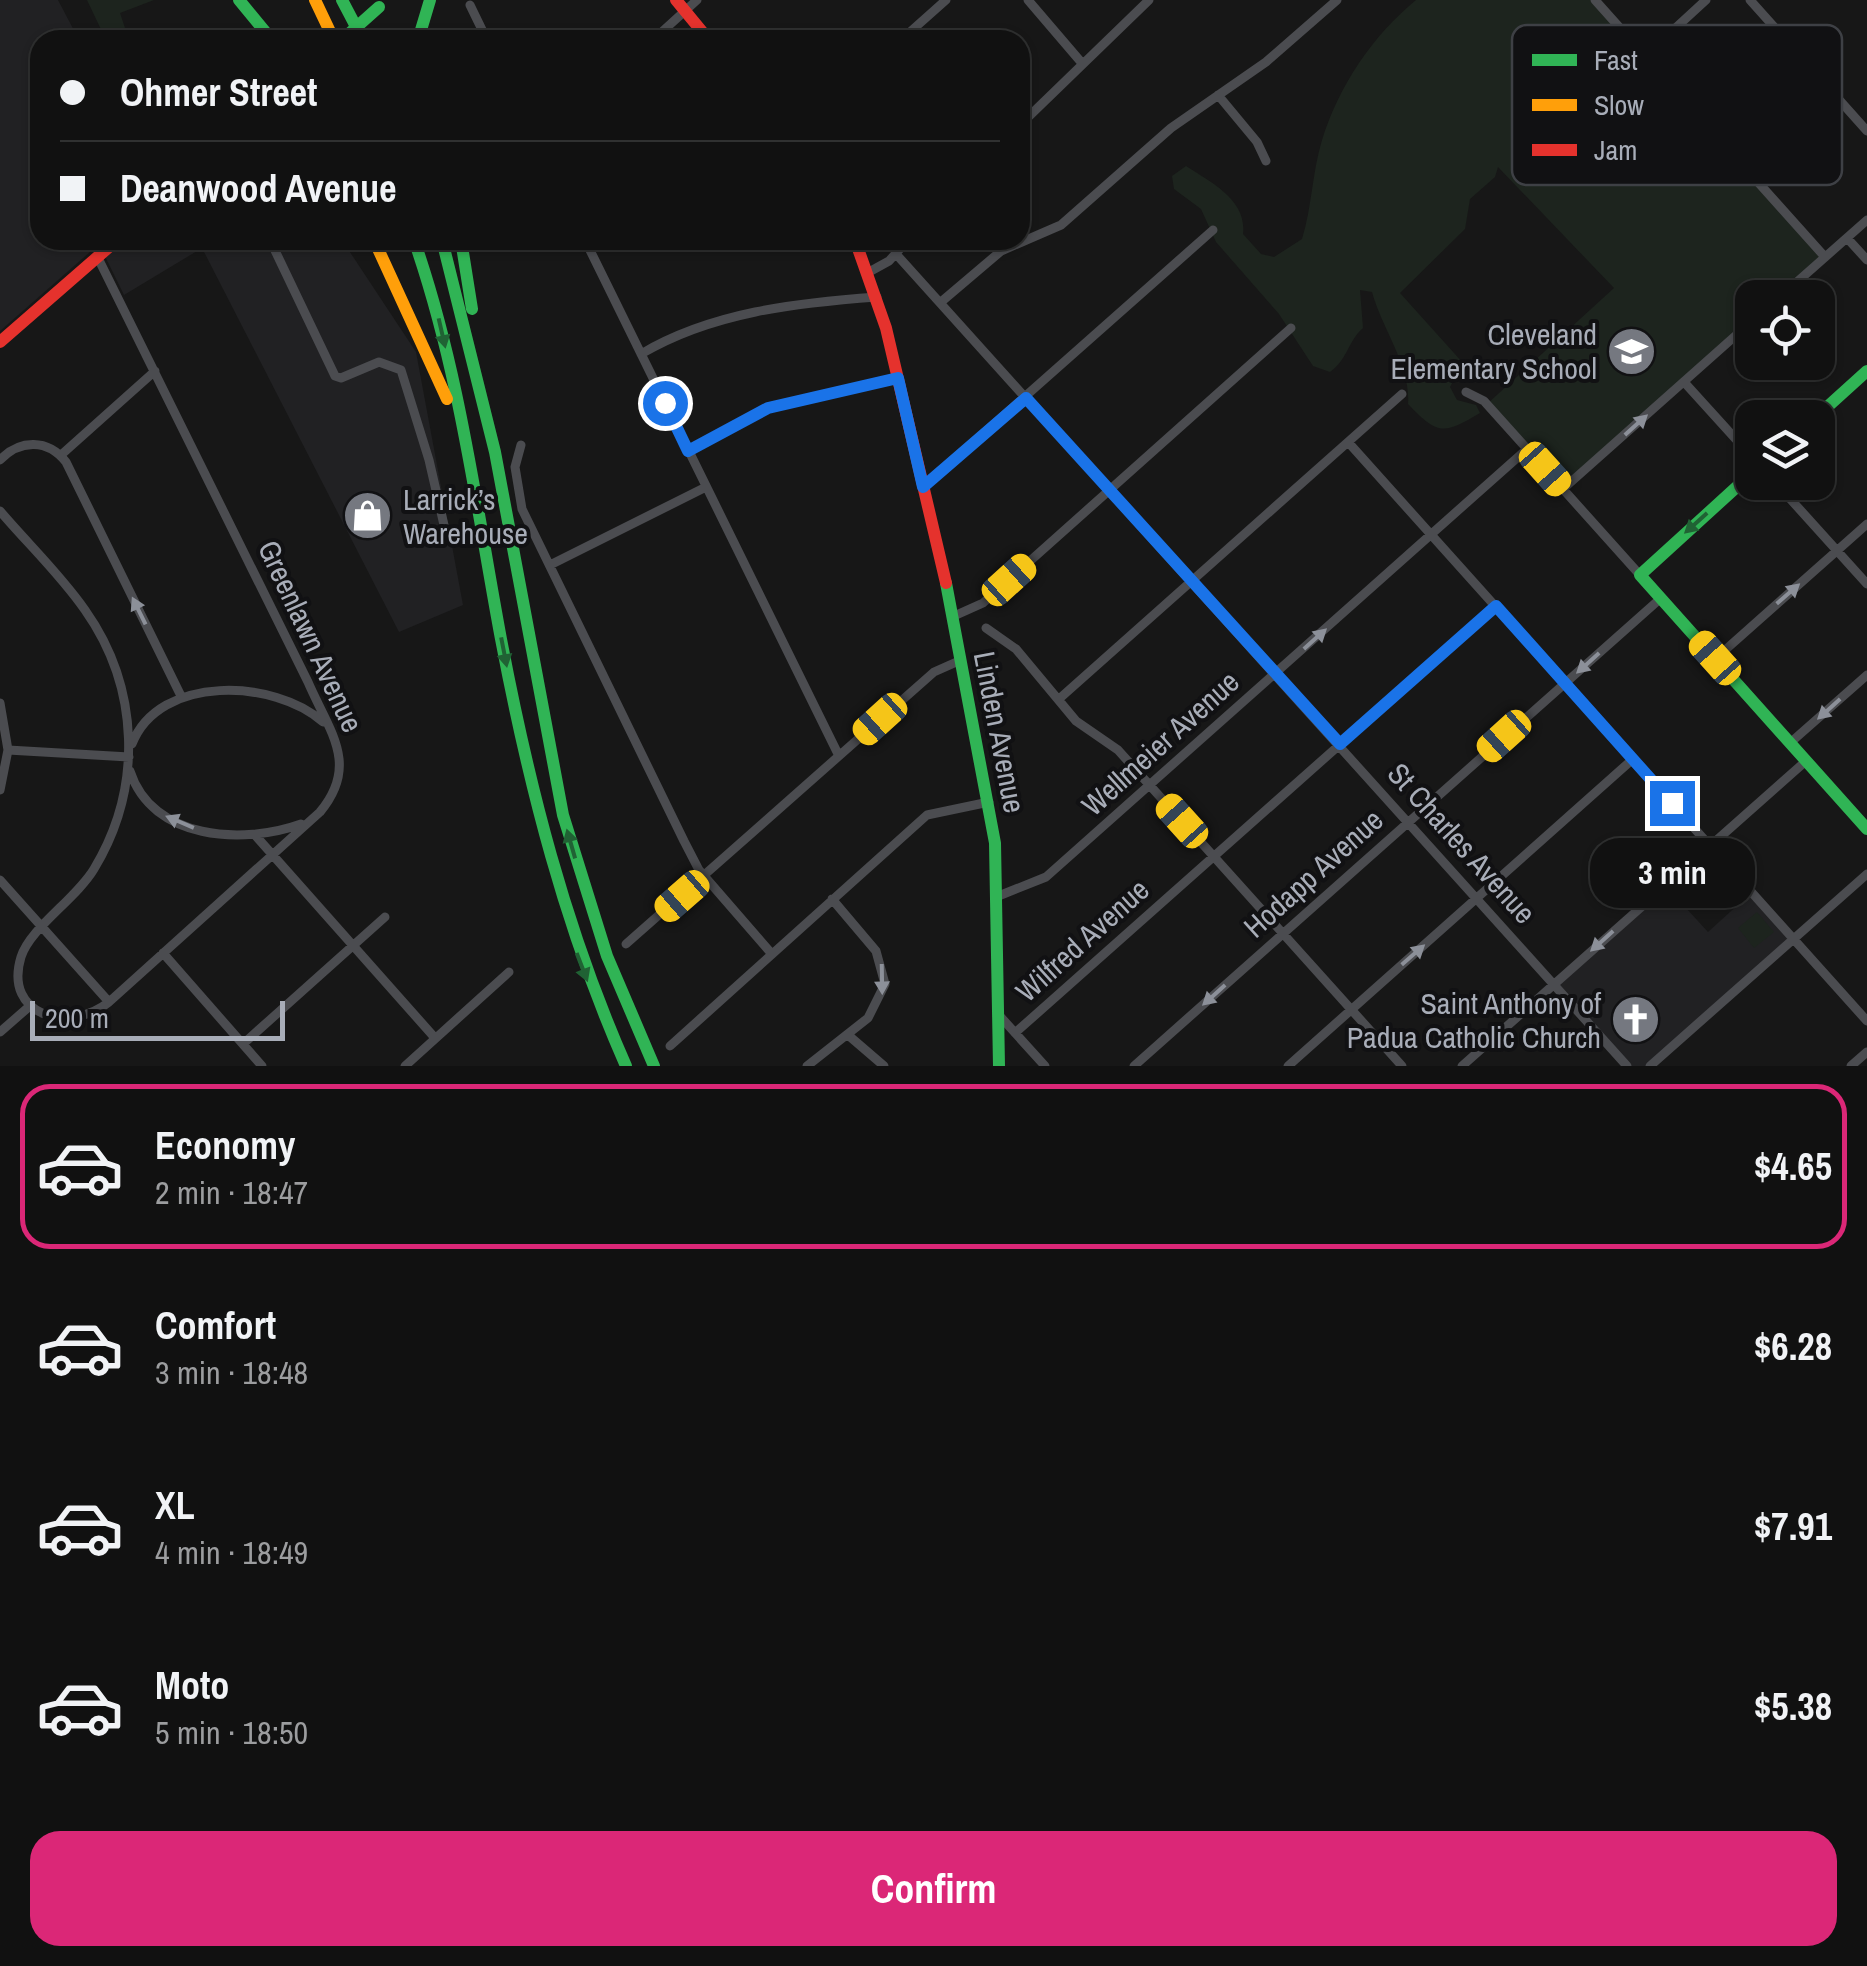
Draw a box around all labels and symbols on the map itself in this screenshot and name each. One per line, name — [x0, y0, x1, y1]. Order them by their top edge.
legend — [1512, 25, 1842, 185]
text: Fast — [1594, 41, 1638, 79]
text: Slow — [1594, 86, 1644, 124]
text: Jam — [1594, 131, 1637, 169]
place label: Cleveland Elementary School — [1391, 314, 1597, 388]
one-way arrow — [435, 318, 450, 349]
school or university icon: Cleveland Elementary School — [1606, 325, 1658, 377]
route start — [643, 381, 688, 426]
one-way arrow — [1623, 414, 1648, 436]
car — [1514, 437, 1576, 501]
place label: Larrick’s Warehouse — [403, 479, 528, 553]
shop icon: Larrick’s Warehouse — [342, 490, 394, 542]
one-way arrow — [1684, 512, 1709, 534]
street label: Greenlawn Avenue — [249, 534, 373, 738]
car — [977, 549, 1041, 611]
one-way arrow — [1775, 583, 1800, 605]
one-way arrow — [131, 596, 148, 625]
car — [1684, 626, 1746, 690]
one-way arrow — [1302, 628, 1327, 650]
one-way arrow — [497, 637, 513, 668]
street label: Linden Avenue — [965, 648, 1035, 816]
one-way arrow — [1576, 651, 1601, 673]
street label: Wellmeier Avenue — [1073, 662, 1247, 824]
car — [848, 688, 912, 750]
one-way arrow — [1817, 698, 1842, 720]
car — [1472, 705, 1536, 767]
street label: St Charles Avenue — [1379, 754, 1545, 932]
route end — [1650, 781, 1695, 826]
car — [1151, 789, 1213, 853]
street label: Hodapp Avenue — [1235, 800, 1391, 946]
one-way arrow — [165, 814, 195, 830]
one-way arrow — [563, 828, 579, 859]
callout: 3 min — [1590, 838, 1754, 908]
car — [650, 865, 714, 927]
street label: Wilfred Avenue — [1007, 869, 1157, 1011]
one-way arrow — [1590, 930, 1615, 952]
one-way arrow — [1400, 944, 1425, 966]
one-way arrow — [575, 952, 591, 982]
one-way arrow — [875, 964, 891, 995]
one-way arrow — [1202, 983, 1227, 1005]
place label: Saint Anthony of Padua Catholic Church — [1347, 983, 1601, 1057]
church icon: Saint Anthony of Padua Catholic Church — [1610, 994, 1662, 1046]
scale bar — [30, 996, 285, 1040]

